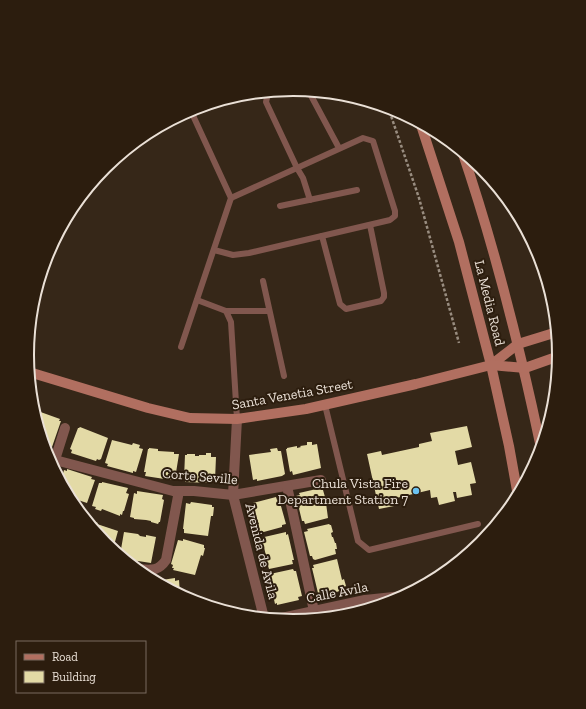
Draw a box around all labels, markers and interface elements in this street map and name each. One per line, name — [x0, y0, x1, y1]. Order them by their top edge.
street label: La Media Road — [471, 258, 508, 348]
street label: Santa Venetia Street — [230, 375, 355, 413]
street label: Corte Seville — [161, 465, 239, 488]
place label: Chula Vista Fire Department Station 7 — [277, 475, 408, 508]
marker: Chula Vista Fire Department Station 7 — [411, 486, 421, 496]
street label: Avenida de Avila — [241, 501, 282, 601]
street label: Calle Avila — [305, 578, 370, 607]
legend — [16, 641, 146, 693]
text: Road — [52, 650, 78, 664]
text: Building — [52, 670, 96, 684]

